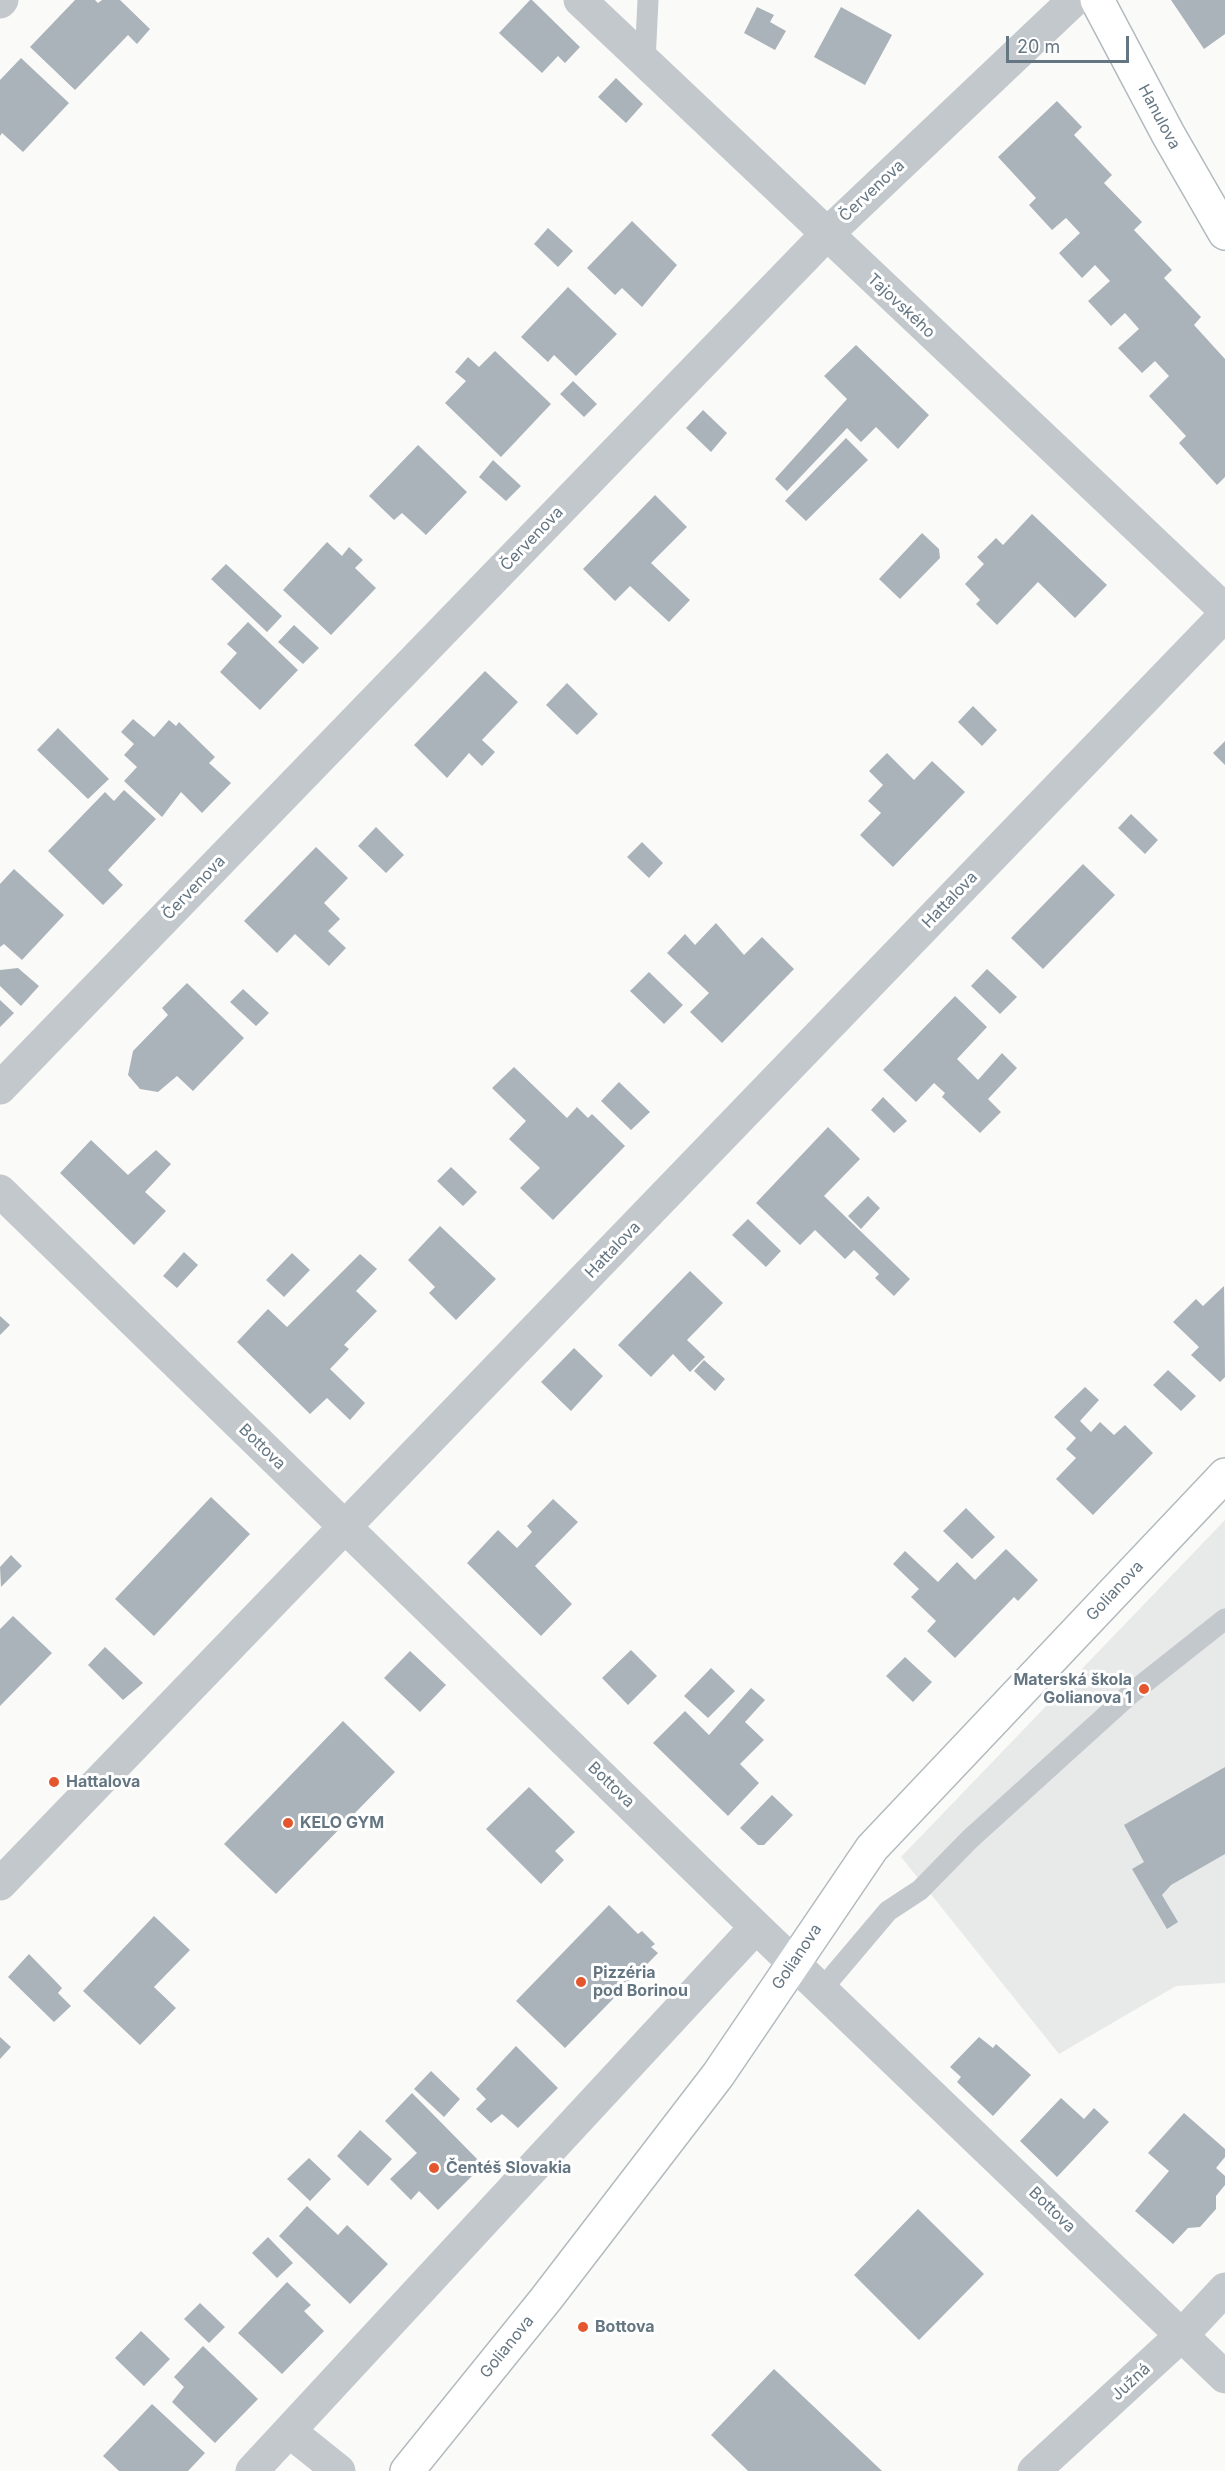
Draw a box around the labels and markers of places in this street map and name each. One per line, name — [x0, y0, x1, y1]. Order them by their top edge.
place label: Materská škola Golianova 1 — [1013, 1670, 1132, 1708]
marker: Materská škola Golianova 1 — [1137, 1682, 1151, 1696]
place label: Hattalova — [66, 1772, 140, 1792]
marker: Hattalova — [47, 1775, 61, 1789]
place label: KELO GYM — [300, 1813, 384, 1833]
marker: KELO GYM — [281, 1816, 295, 1830]
place label: Pizzéria pod Borinou — [593, 1963, 688, 2001]
marker: Pizzéria pod Borinou — [574, 1975, 588, 1989]
place label: Čentéš Slovakia — [446, 2158, 571, 2178]
marker: Čentéš Slovakia — [427, 2161, 441, 2175]
place label: Bottova — [595, 2317, 655, 2337]
marker: Bottova — [576, 2320, 590, 2334]

